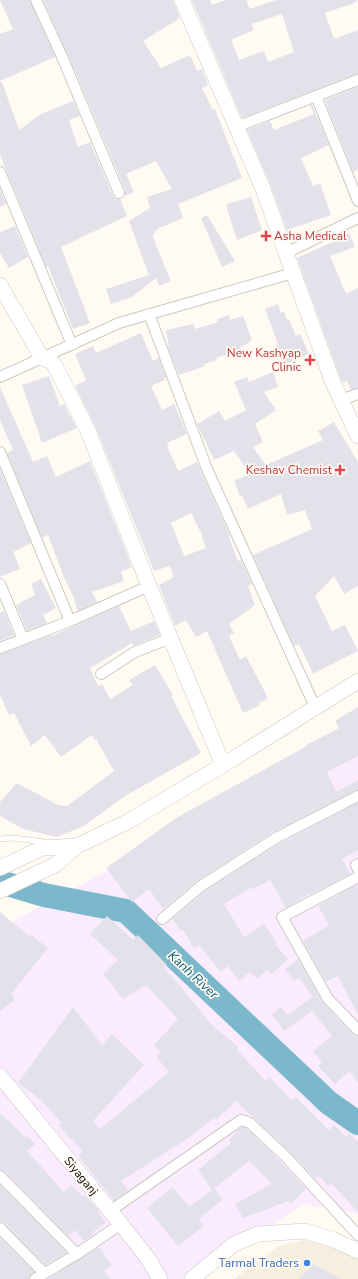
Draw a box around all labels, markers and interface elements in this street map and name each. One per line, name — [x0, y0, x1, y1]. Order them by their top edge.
place label: Asha Medical — [274, 228, 347, 244]
marker: Asha Medical — [261, 231, 271, 241]
place label: New Kashyap Clinic — [227, 345, 301, 375]
marker: New Kashyap Clinic — [304, 354, 316, 366]
place label: Keshav Chemist — [246, 462, 333, 478]
marker: Keshav Chemist — [335, 465, 345, 475]
water label: Kanh River — [164, 947, 222, 1003]
street label: Siyaganj — [60, 1153, 102, 1199]
place label: Tarmal Traders — [218, 1255, 299, 1271]
marker: Tarmal Traders — [302, 1258, 312, 1268]

